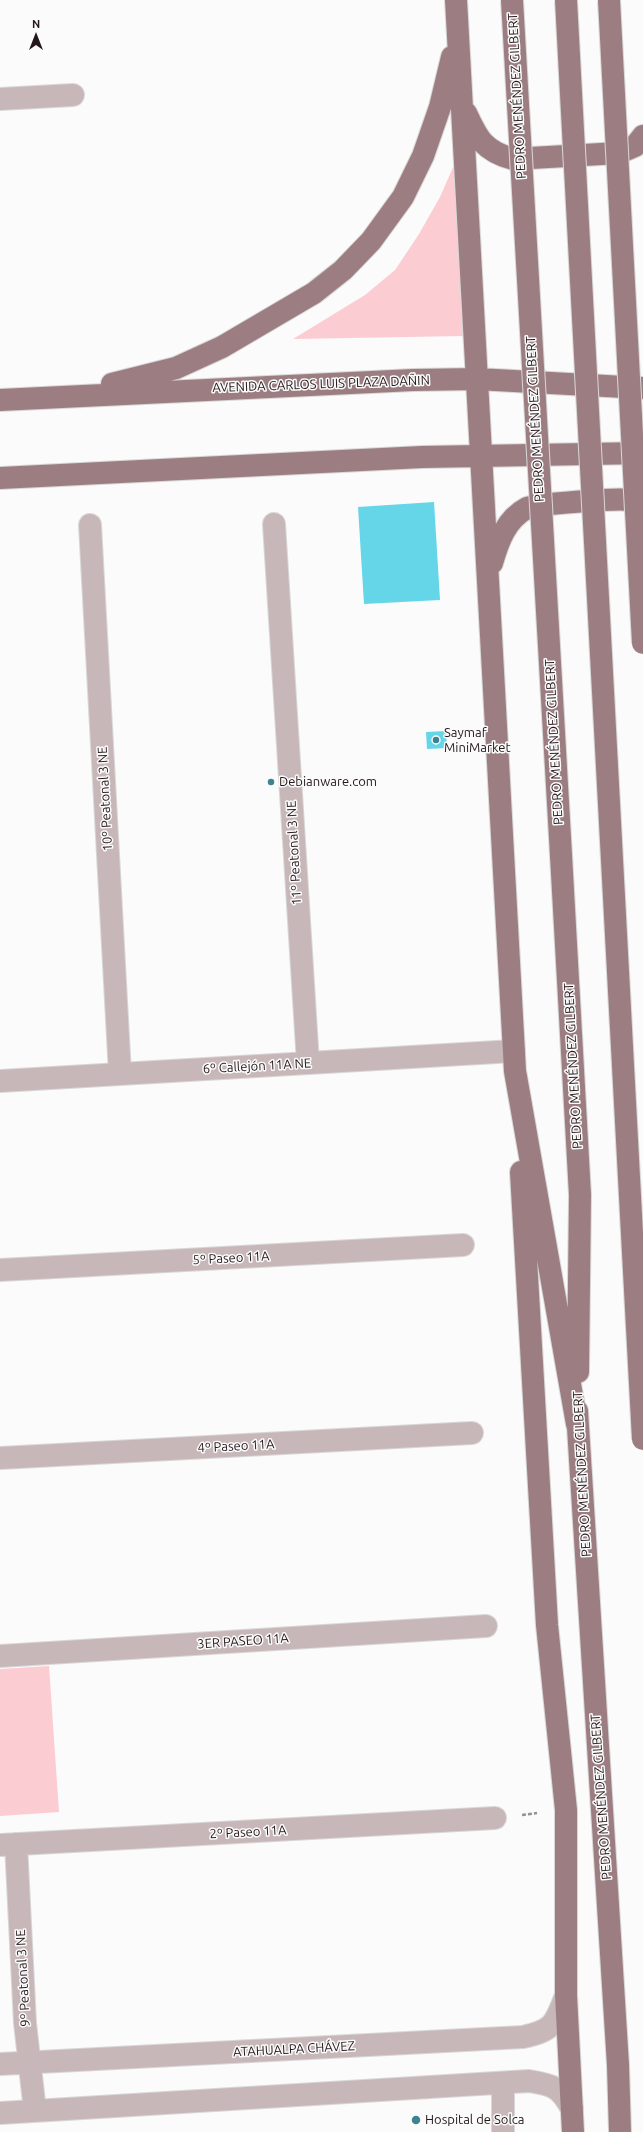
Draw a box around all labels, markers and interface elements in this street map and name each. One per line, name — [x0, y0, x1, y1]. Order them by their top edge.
street label: PEDRO MENÉNDEZ GILBERT — [505, 13, 529, 179]
north arrow — [16, 16, 56, 56]
text: N — [32, 18, 40, 30]
street label: PEDRO MENÉNDEZ GILBERT — [523, 336, 547, 502]
street label: AVENIDA CARLOS LUIS PLAZA DAÑIN — [212, 372, 430, 396]
street label: PEDRO MENÉNDEZ GILBERT — [542, 659, 566, 825]
place label: Saymaf MiniMarket — [444, 725, 511, 756]
marker: Saymaf MiniMarket — [431, 735, 441, 745]
street label: 10º Peatonal 3 NE — [94, 746, 116, 852]
place label: Debianware.com — [279, 774, 377, 790]
marker: Debianware.com — [266, 777, 276, 787]
street label: 11º Peatonal 3 NE — [283, 800, 305, 906]
street label: PEDRO MENÉNDEZ GILBERT — [561, 983, 585, 1149]
street label: 6º Callejón 11A NE — [202, 1055, 312, 1077]
street label: 5º Paseo 11A — [192, 1248, 270, 1268]
street label: PEDRO MENÉNDEZ GILBERT — [570, 1391, 594, 1557]
street label: 4º Paseo 11A — [197, 1436, 275, 1456]
street label: 3ER PASEO 11A — [197, 1630, 289, 1652]
street label: PEDRO MENÉNDEZ GILBERT — [587, 1714, 615, 1880]
street label: 2º Paseo 11A — [209, 1822, 287, 1842]
street label: 9º Peatonal 3 NE — [13, 1929, 33, 2027]
street label: ATAHUALPA CHÁVEZ — [233, 2038, 355, 2060]
place label: Hospital de Solca — [425, 2112, 524, 2128]
marker: Hospital de Solca — [410, 2114, 422, 2126]

